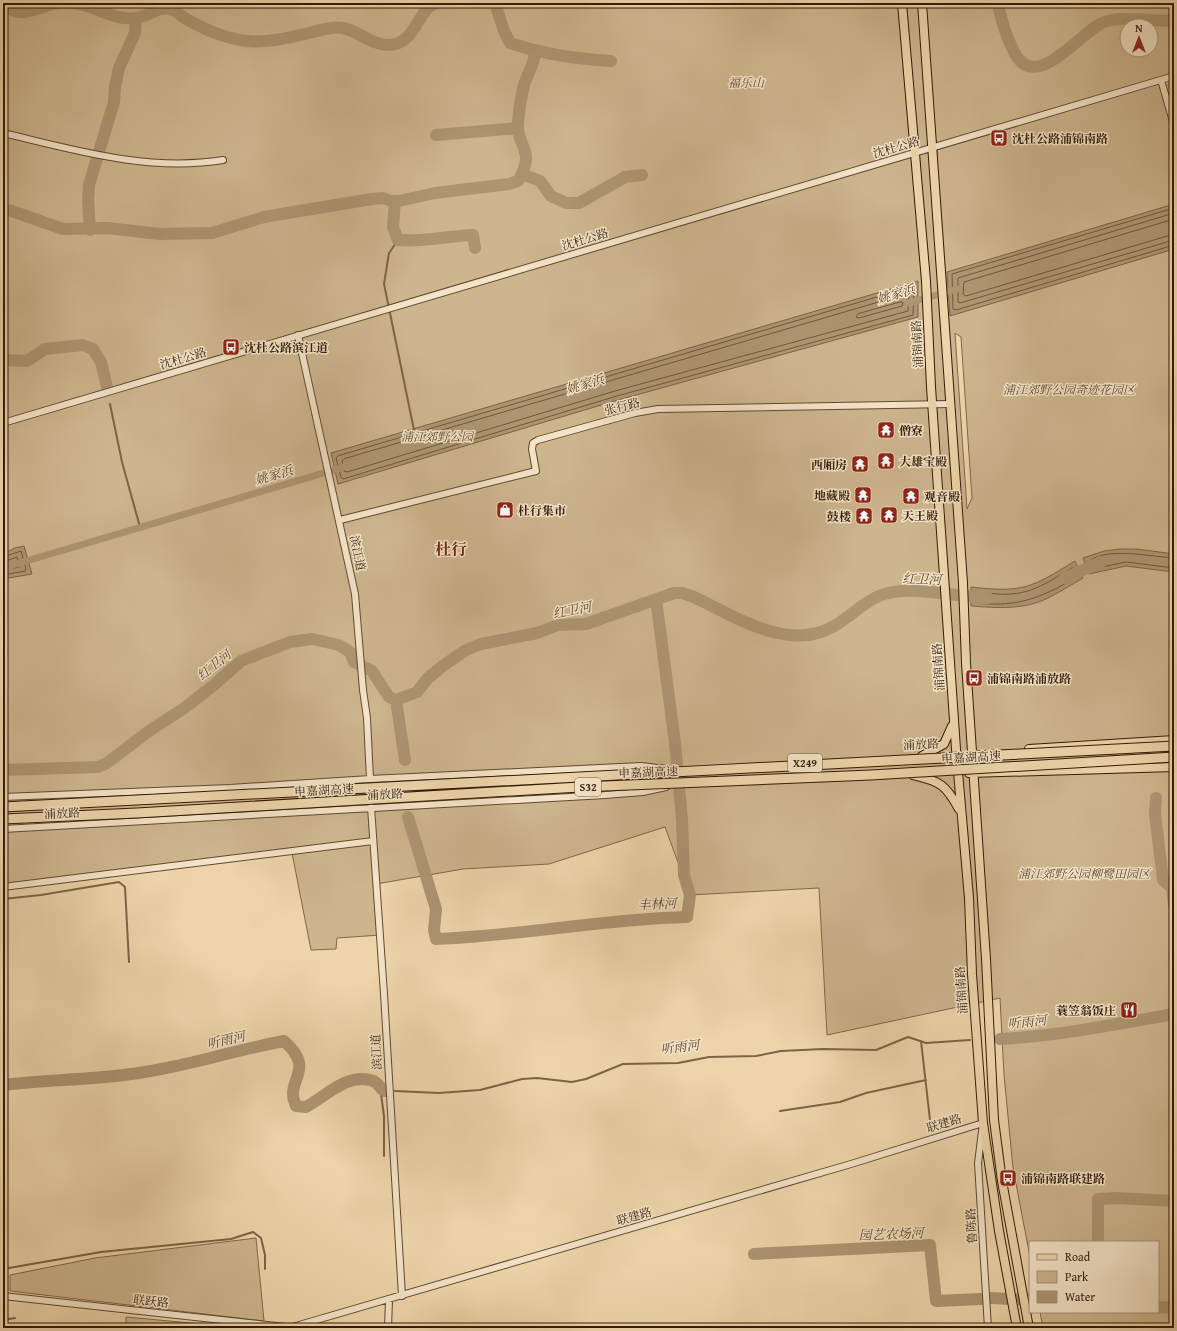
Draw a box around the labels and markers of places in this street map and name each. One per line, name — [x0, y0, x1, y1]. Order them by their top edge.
bus stop icon: 沈杜公路浦锦南路 — [989, 128, 1009, 148]
place label: 沈杜公路浦锦南路 — [1012, 130, 1108, 147]
bus stop icon: 沈杜公路滨江道 — [221, 337, 241, 357]
place label: 沈杜公路滨江道 — [244, 339, 328, 356]
temple icon: 僧寮 — [876, 420, 896, 440]
place label: 僧寮 — [899, 422, 923, 439]
temple icon: 大雄宝殿 — [876, 451, 896, 471]
place label: 大雄宝殿 — [899, 453, 948, 470]
temple icon: 西厢房 — [850, 454, 870, 474]
place label: 西厢房 — [811, 456, 847, 473]
temple icon: 地藏殿 — [853, 485, 873, 505]
temple icon: 观音殿 — [901, 486, 921, 506]
place label: 地藏殿 — [814, 487, 851, 504]
place label: 观音殿 — [924, 488, 961, 505]
shop icon: 杜行集市 — [495, 500, 515, 520]
place label: 杜行集市 — [518, 502, 566, 519]
temple icon: 天王殿 — [879, 505, 899, 525]
temple icon: 鼓楼 — [854, 506, 874, 526]
place label: 天王殿 — [902, 507, 939, 524]
place label: 鼓楼 — [827, 508, 851, 525]
bus stop icon: 浦锦南路浦放路 — [964, 668, 984, 688]
place label: 浦锦南路浦放路 — [987, 670, 1071, 687]
restaurant icon: 蓑笠翁饭庄 — [1119, 1000, 1139, 1020]
place label: 蓑笠翁饭庄 — [1056, 1002, 1116, 1019]
bus stop icon: 浦锦南路联建路 — [998, 1168, 1018, 1188]
place label: 浦锦南路联建路 — [1021, 1170, 1105, 1187]

